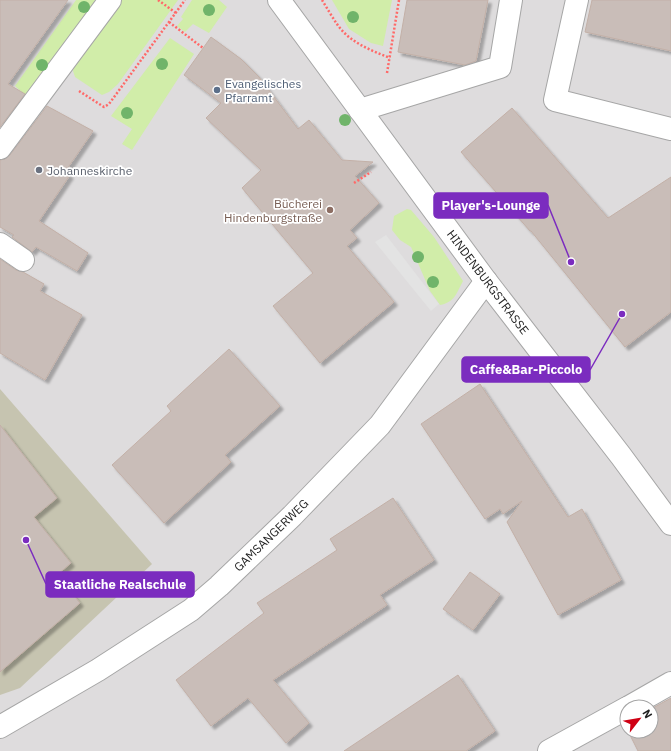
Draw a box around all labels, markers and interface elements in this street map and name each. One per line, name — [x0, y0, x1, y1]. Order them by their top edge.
place label: Evangelisches Pfarramt — [225, 76, 301, 105]
marker: Evangelisches Pfarramt — [212, 85, 222, 95]
place label: Johanneskirche — [47, 163, 133, 178]
marker: Johanneskirche — [34, 165, 44, 175]
callout: Player's-Lounge — [434, 193, 548, 218]
place label: Bücherei Hindenburgstraße — [224, 196, 322, 225]
text: Player's-Lounge — [442, 197, 540, 214]
marker: Bücherei Hindenburgstraße — [325, 205, 335, 215]
street label: HINDENBURGSTRASSE — [444, 227, 532, 337]
callout: Caffe&Bar-Piccolo — [462, 357, 590, 382]
text: Caffe&Bar-Piccolo — [470, 361, 582, 378]
street label: GAMSANGERWEG — [231, 496, 311, 574]
callout: Staatliche Realschule — [46, 572, 194, 597]
text: Staatliche Realschule — [54, 576, 186, 593]
north arrow — [619, 699, 659, 739]
text: N — [640, 707, 656, 721]

